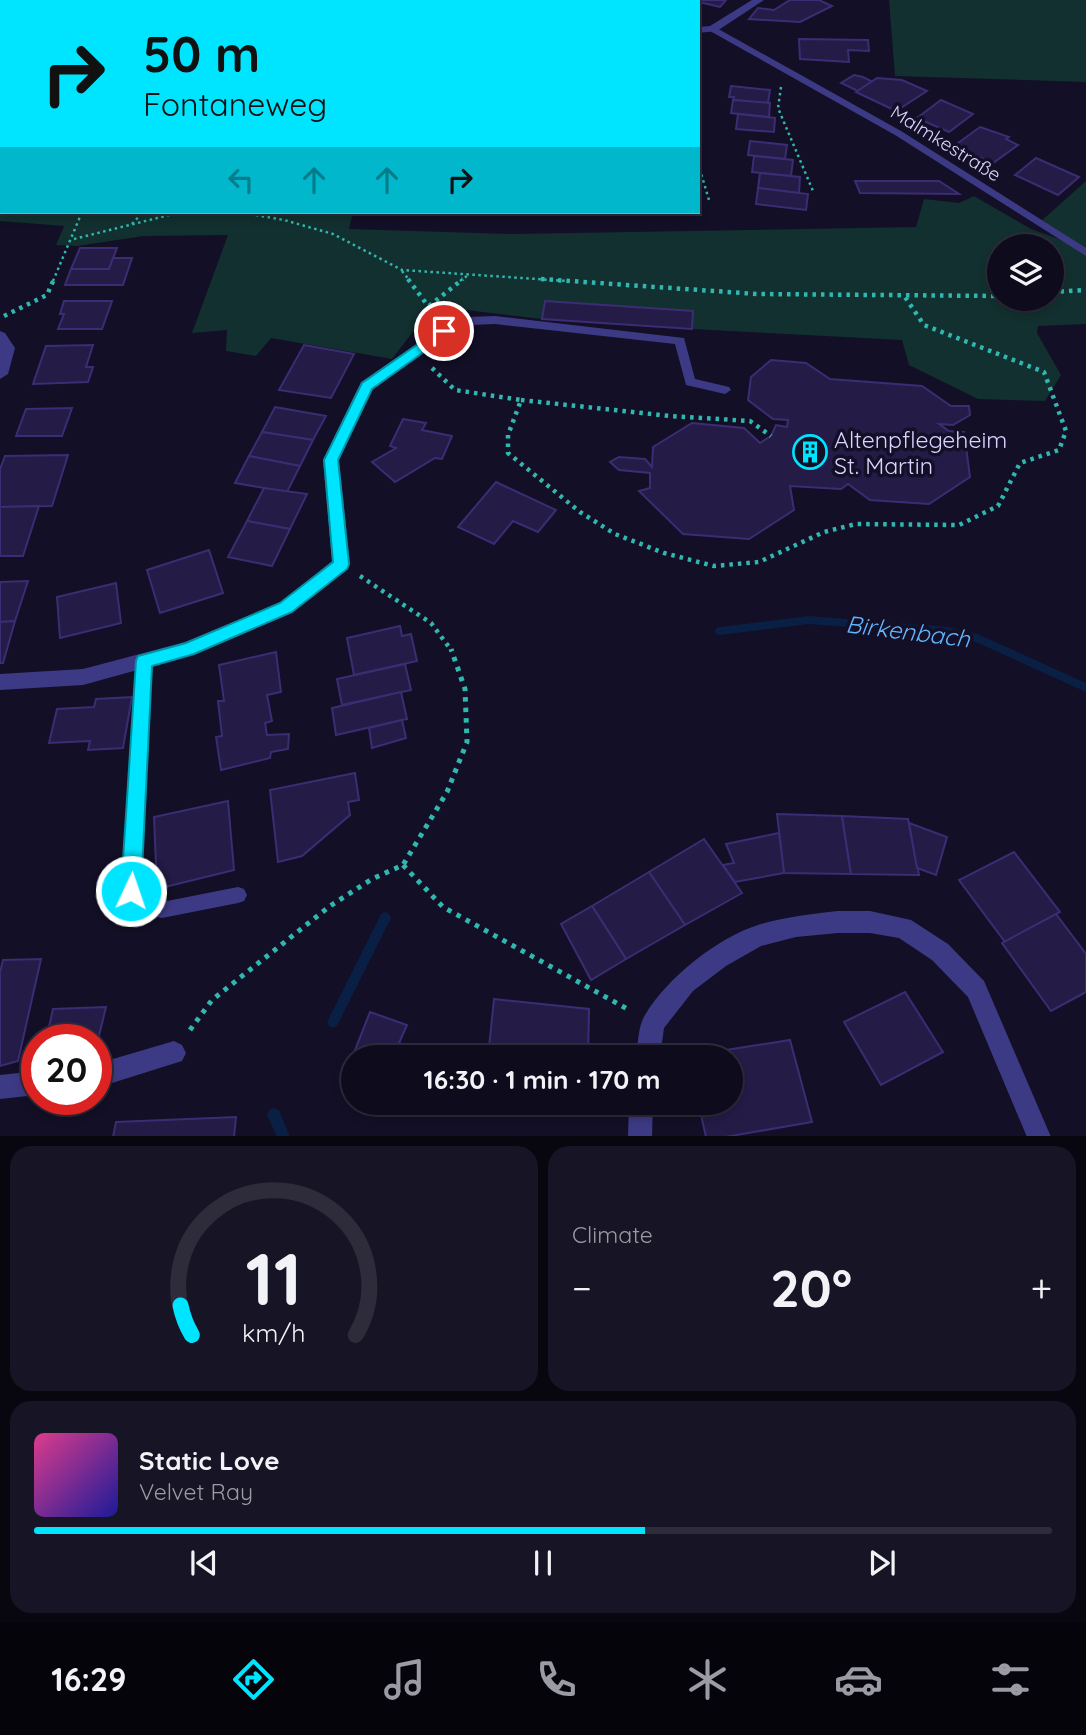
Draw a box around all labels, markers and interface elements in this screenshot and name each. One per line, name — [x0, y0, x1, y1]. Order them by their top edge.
text: 50 m — [143, 23, 260, 84]
icon: right — [28, 28, 119, 119]
text: Fontaneweg — [143, 84, 327, 124]
street label: Malmkestraße — [886, 100, 1006, 186]
icon: left — [222, 161, 260, 199]
icon: ahead — [295, 161, 333, 199]
icon: ahead — [368, 161, 406, 199]
icon: right — [441, 161, 479, 199]
map controls — [987, 234, 1064, 311]
button: layers — [987, 234, 1064, 311]
pin — [414, 301, 474, 361]
icon: arrive — [425, 312, 463, 350]
place label: Altenpflegeheim St. Martin — [834, 425, 1007, 480]
building icon: Altenpflegeheim St. Martin — [791, 433, 829, 471]
water label: Birkenbach — [844, 609, 972, 654]
position arrow — [94, 854, 168, 928]
speed limit sign: 20 — [21, 1024, 112, 1115]
text: 16:30 · 1 min · 170 m — [424, 1063, 660, 1096]
text: Climate — [572, 1220, 653, 1249]
text: 11 — [246, 1232, 302, 1323]
text: 20° — [770, 1255, 852, 1320]
text: − — [572, 1264, 592, 1312]
text: + — [1031, 1264, 1052, 1312]
text: km/h — [242, 1316, 306, 1347]
text: Static Love — [139, 1444, 280, 1477]
text: Velvet Ray — [139, 1477, 253, 1506]
icon: previous — [185, 1544, 223, 1582]
icon: pause — [524, 1544, 562, 1582]
icon: next — [863, 1544, 901, 1582]
icon: directions — [229, 1655, 278, 1704]
icon: music — [380, 1655, 429, 1704]
icon: phone — [532, 1655, 581, 1704]
icon: climate — [683, 1655, 732, 1704]
icon: car — [834, 1655, 883, 1704]
icon: filters — [986, 1655, 1035, 1704]
text: 16:29 — [51, 1659, 126, 1699]

